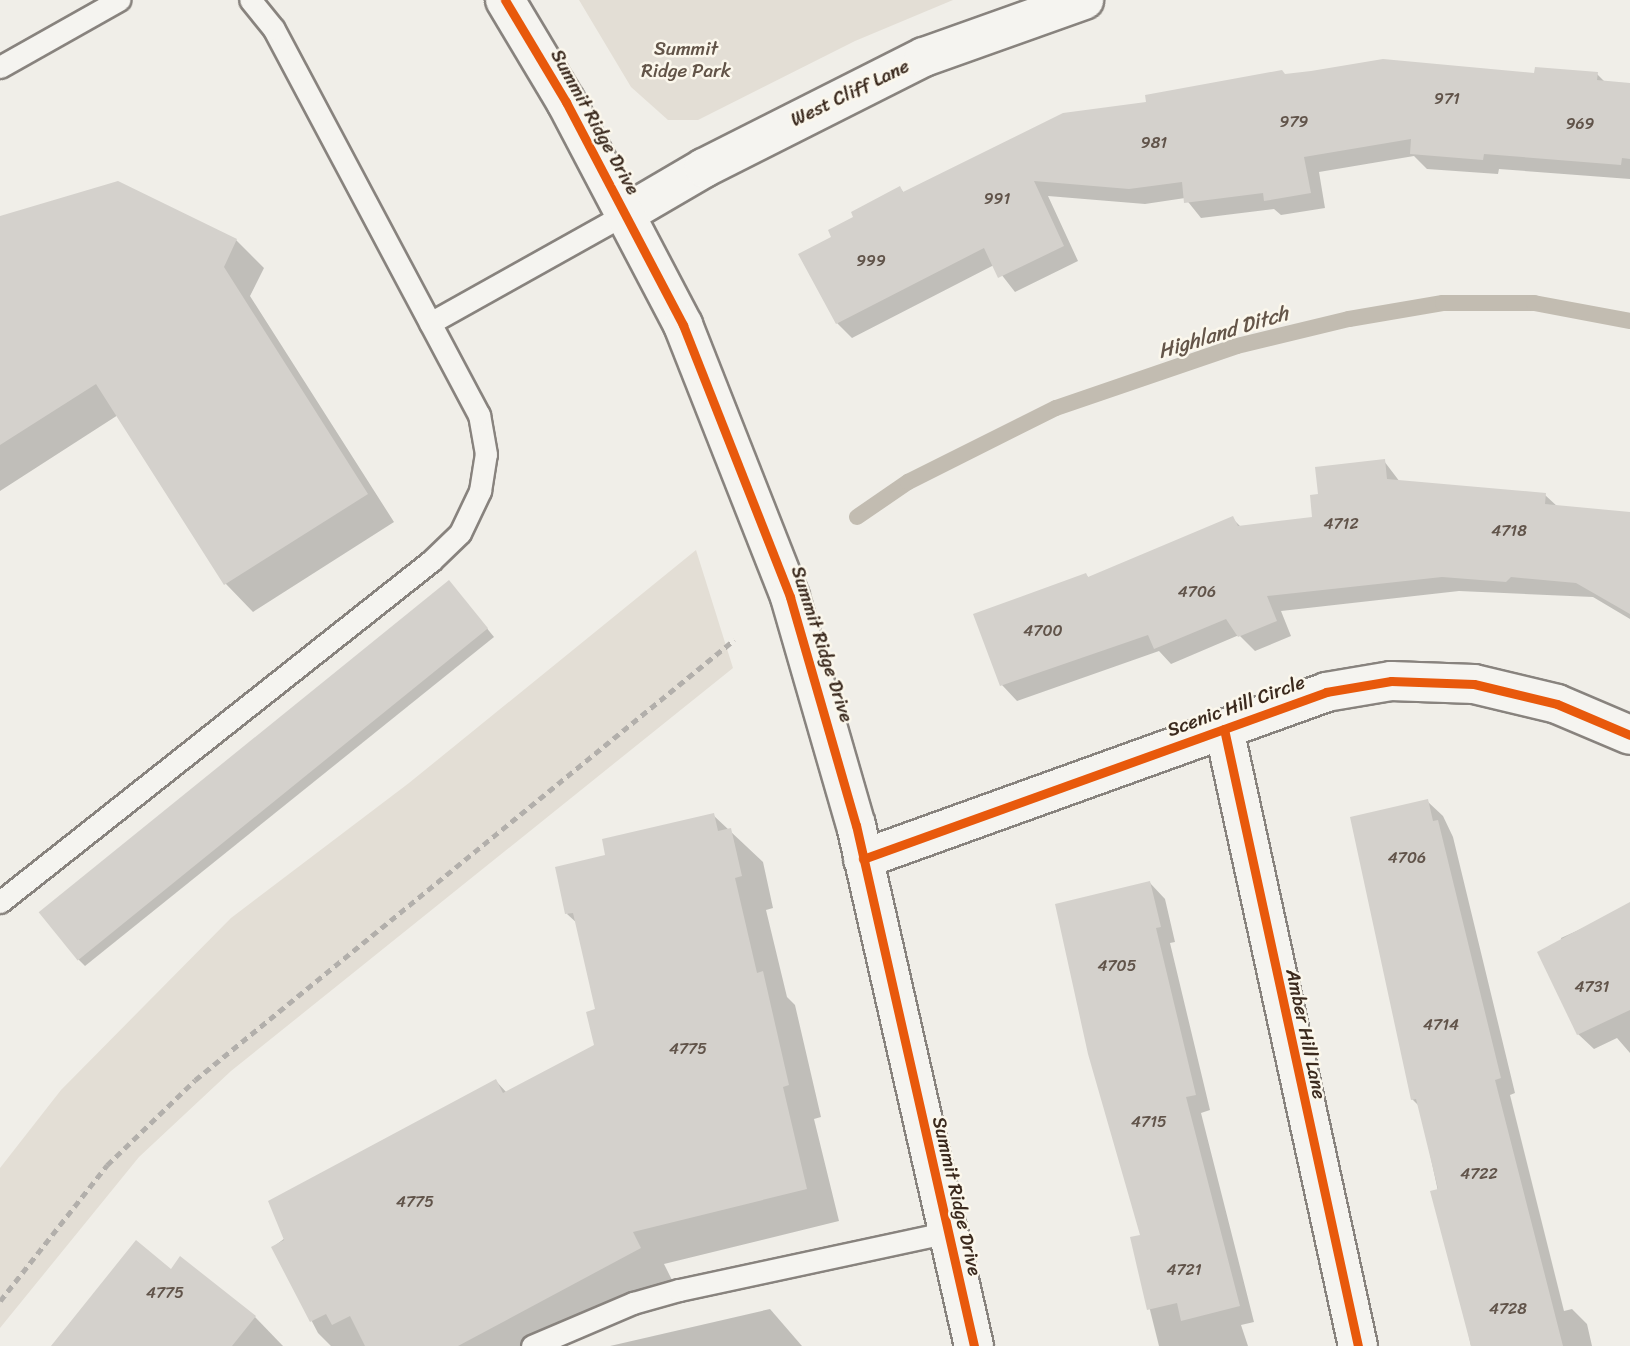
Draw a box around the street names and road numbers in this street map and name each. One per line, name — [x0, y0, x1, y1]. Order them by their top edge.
street label: Summit Ridge Drive — [545, 45, 645, 199]
street label: West Cliff Lane — [787, 54, 913, 132]
street label: Summit Ridge Drive — [786, 563, 858, 725]
street label: Scenic Hill Circle — [1164, 670, 1308, 742]
street label: Amber Hill Lane — [1281, 967, 1331, 1101]
street label: Summit Ridge Drive — [928, 1114, 986, 1278]

